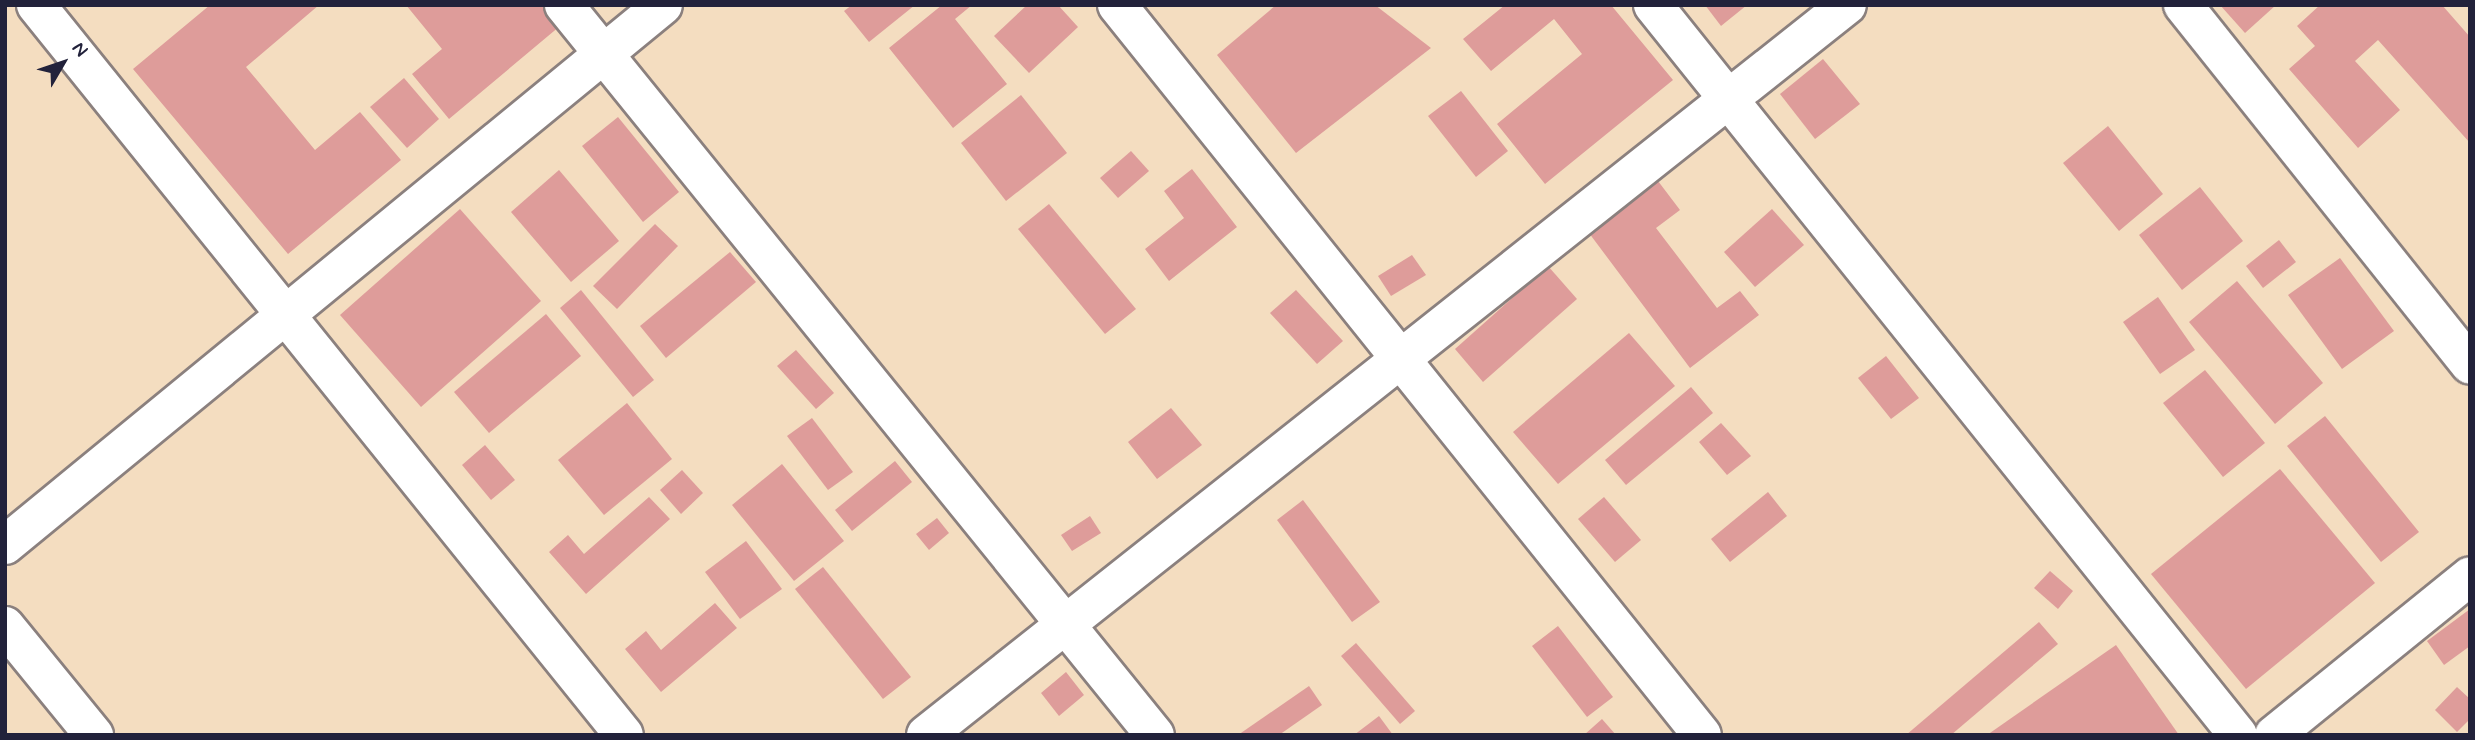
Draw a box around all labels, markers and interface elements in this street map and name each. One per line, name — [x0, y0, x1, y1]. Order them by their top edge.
north arrow — [28, 28, 98, 98]
text: N — [66, 37, 93, 62]

